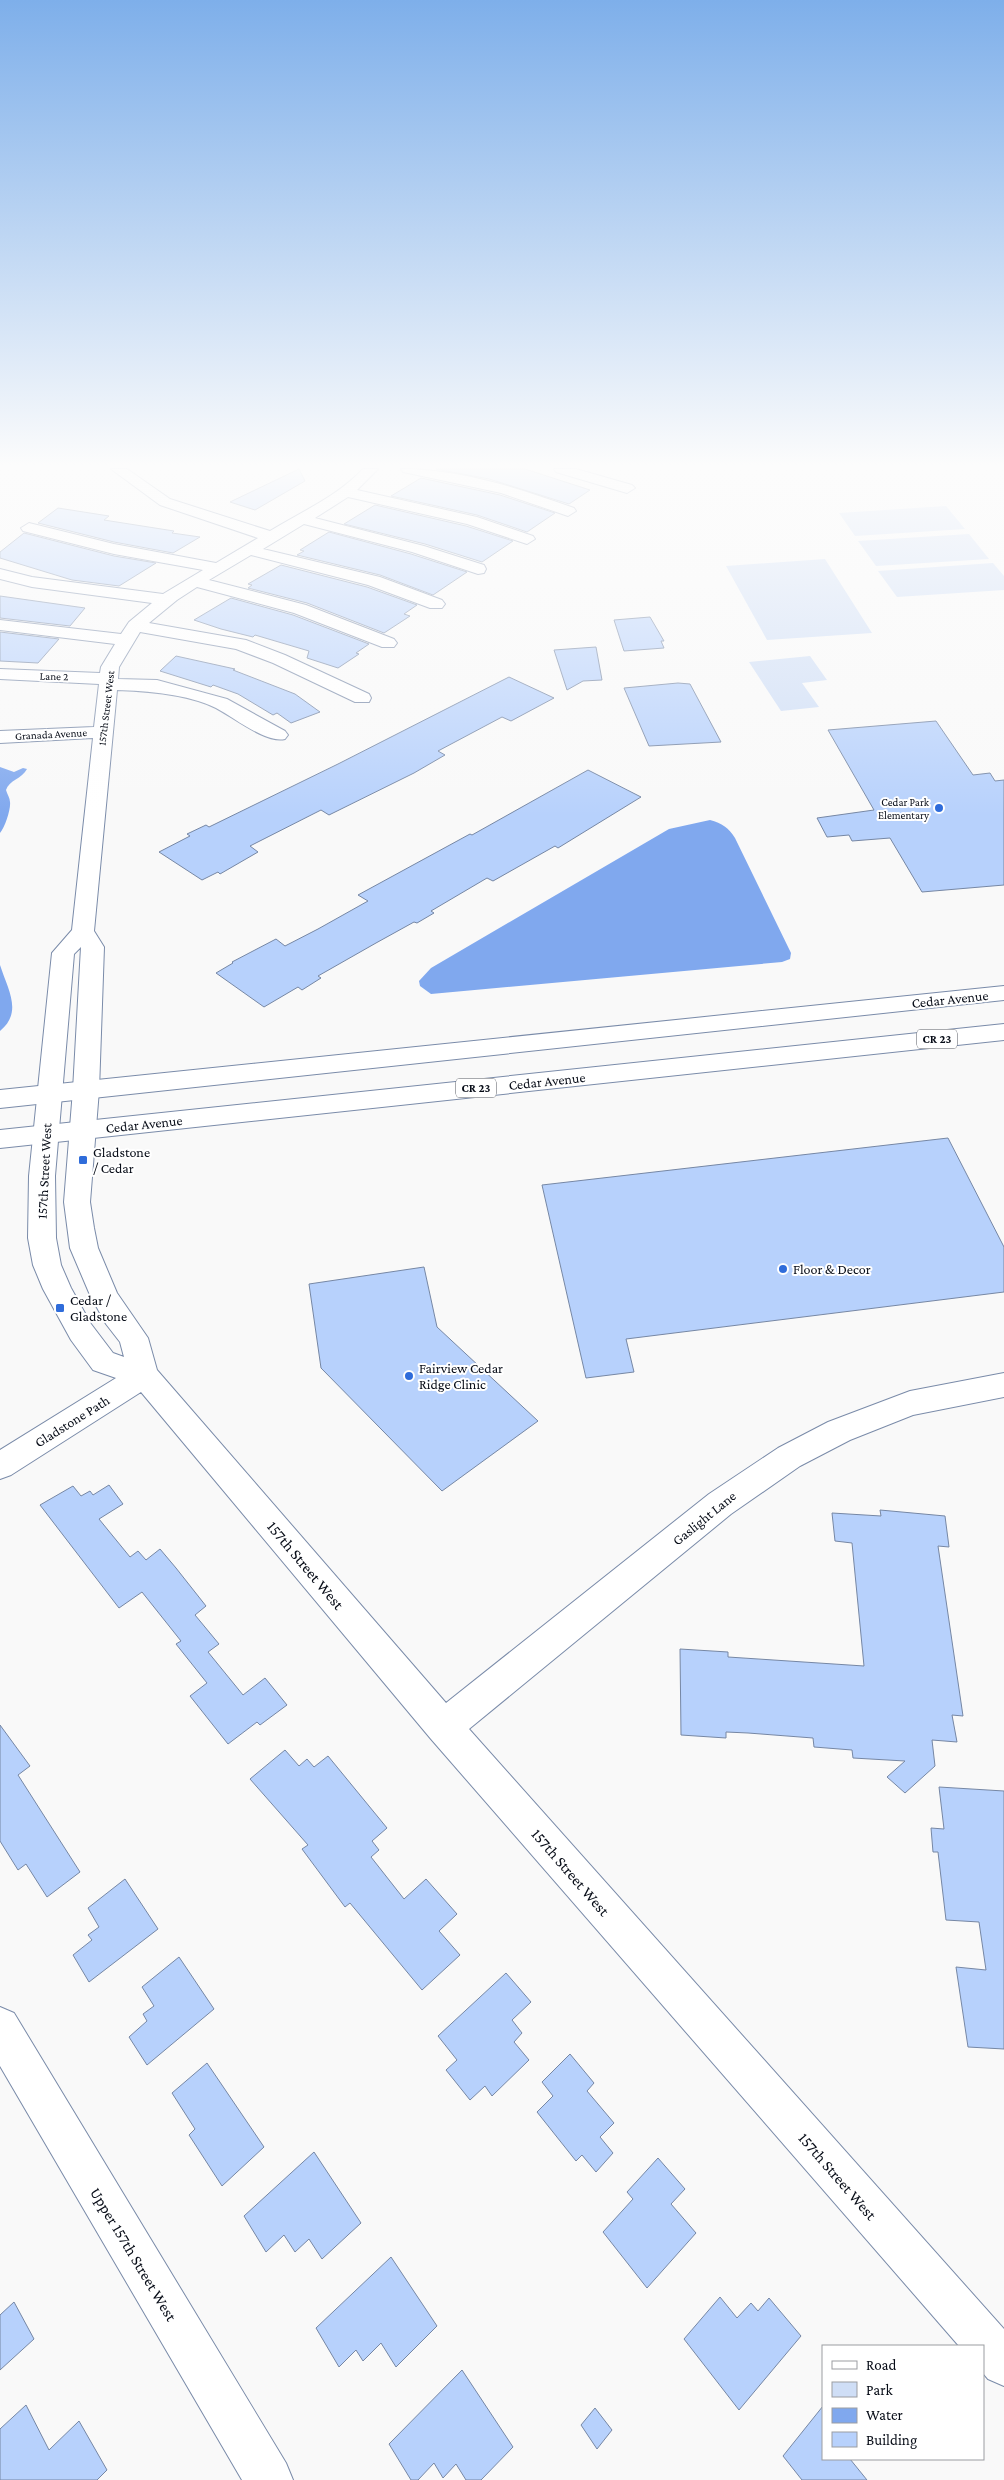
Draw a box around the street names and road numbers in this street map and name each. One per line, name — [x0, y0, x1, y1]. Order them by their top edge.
street label: 157th Street West — [95, 669, 117, 746]
street label: Lane 2 — [39, 670, 69, 682]
street label: Granada Avenue — [15, 726, 87, 742]
street label: Cedar Avenue — [911, 987, 989, 1011]
road number: CR 23 — [917, 1030, 957, 1048]
street label: Cedar Avenue — [508, 1069, 586, 1093]
road number: CR 23 — [456, 1078, 496, 1098]
street label: Cedar Avenue — [105, 1112, 183, 1136]
street label: 157th Street West — [33, 1122, 55, 1219]
street label: Gladstone Path — [32, 1391, 113, 1450]
street label: Gaslight Lane — [669, 1488, 739, 1548]
street label: 157th Street West — [264, 1518, 348, 1613]
street label: 157th Street West — [528, 1825, 613, 1920]
street label: 157th Street West — [795, 2129, 880, 2224]
street label: Upper 157th Street West — [86, 2184, 181, 2325]

